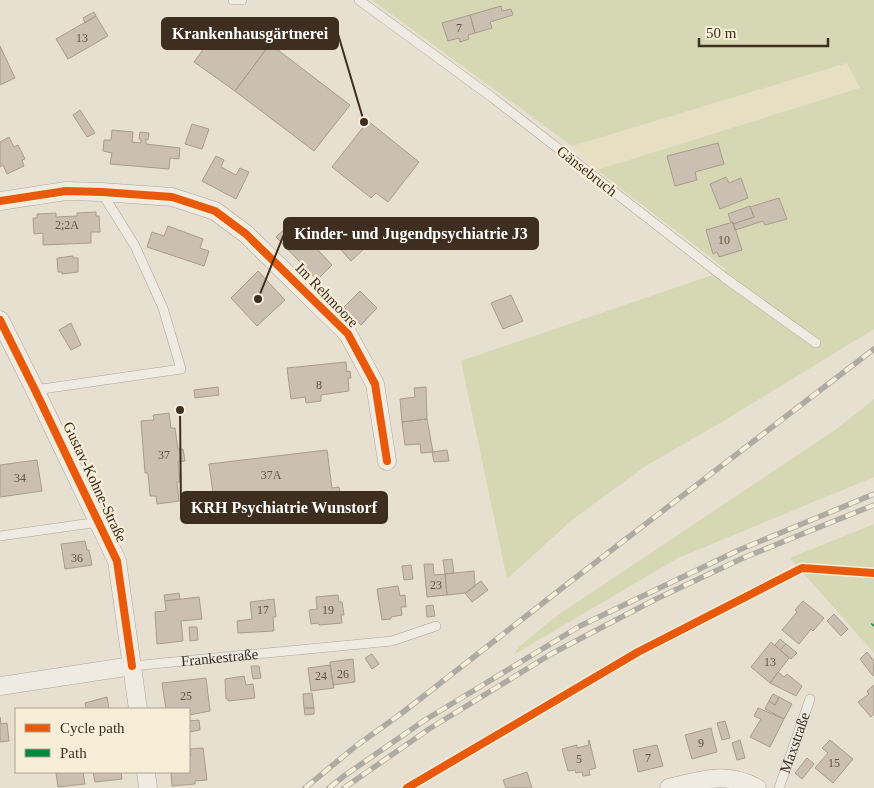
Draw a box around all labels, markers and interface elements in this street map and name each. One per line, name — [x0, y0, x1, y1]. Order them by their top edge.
scale bar — [699, 15, 828, 47]
callout: Krankenhausgärtnerei — [162, 18, 338, 49]
house number: 7 — [456, 21, 462, 35]
text: Krankenhausgärtnerei — [172, 25, 329, 43]
text: 50 m — [706, 25, 737, 41]
house number: 13 — [76, 31, 88, 45]
street label: Gänsebruch — [554, 143, 621, 200]
house number: 2;2A — [55, 218, 79, 232]
callout: Kinder- und Jugendpsychiatrie J3 — [284, 218, 538, 249]
text: Kinder- und Jugendpsychiatrie J3 — [294, 225, 528, 243]
house number: 10 — [718, 233, 730, 247]
street label: Im Rehmoore — [292, 260, 362, 331]
house number: 8 — [316, 378, 322, 392]
street label: Gustav-Kohne-Straße — [60, 419, 130, 545]
house number: 37 — [158, 448, 170, 462]
house number: 37A — [261, 468, 282, 482]
house number: 34 — [14, 471, 26, 485]
callout: KRH Psychiatrie Wunstorf — [181, 492, 387, 523]
text: KRH Psychiatrie Wunstorf — [191, 499, 378, 517]
house number: 36 — [71, 551, 83, 565]
house number: 23 — [430, 578, 442, 592]
house number: 17 — [257, 603, 269, 617]
house number: 19 — [322, 603, 334, 617]
street label: Frankestraße — [180, 646, 259, 669]
house number: 13 — [764, 655, 776, 669]
house number: 26 — [337, 667, 349, 681]
house number: 24 — [315, 669, 327, 683]
house number: 25 — [180, 689, 192, 703]
legend — [15, 708, 190, 773]
street label: Maxstraße — [777, 710, 813, 775]
text: Cycle path — [60, 720, 125, 736]
house number: 9 — [698, 736, 704, 750]
text: Path — [60, 745, 87, 761]
house number: 7 — [645, 751, 651, 765]
house number: 5 — [576, 752, 582, 766]
house number: 15 — [828, 756, 840, 770]

